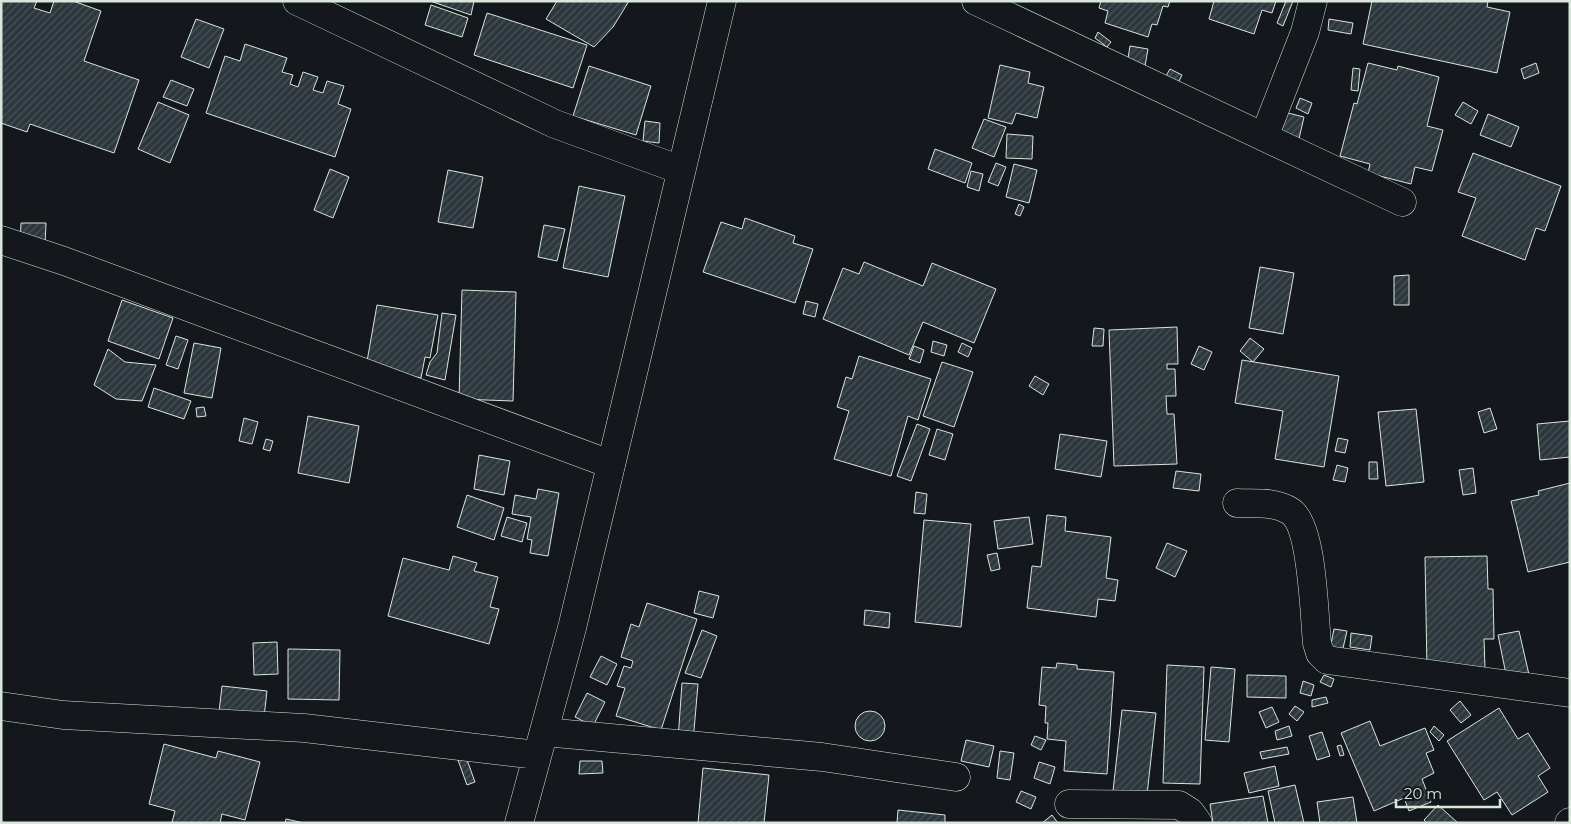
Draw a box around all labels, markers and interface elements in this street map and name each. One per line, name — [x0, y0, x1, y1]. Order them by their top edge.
scale bar — [1396, 776, 1500, 808]
text: 20 m — [1404, 784, 1442, 803]

